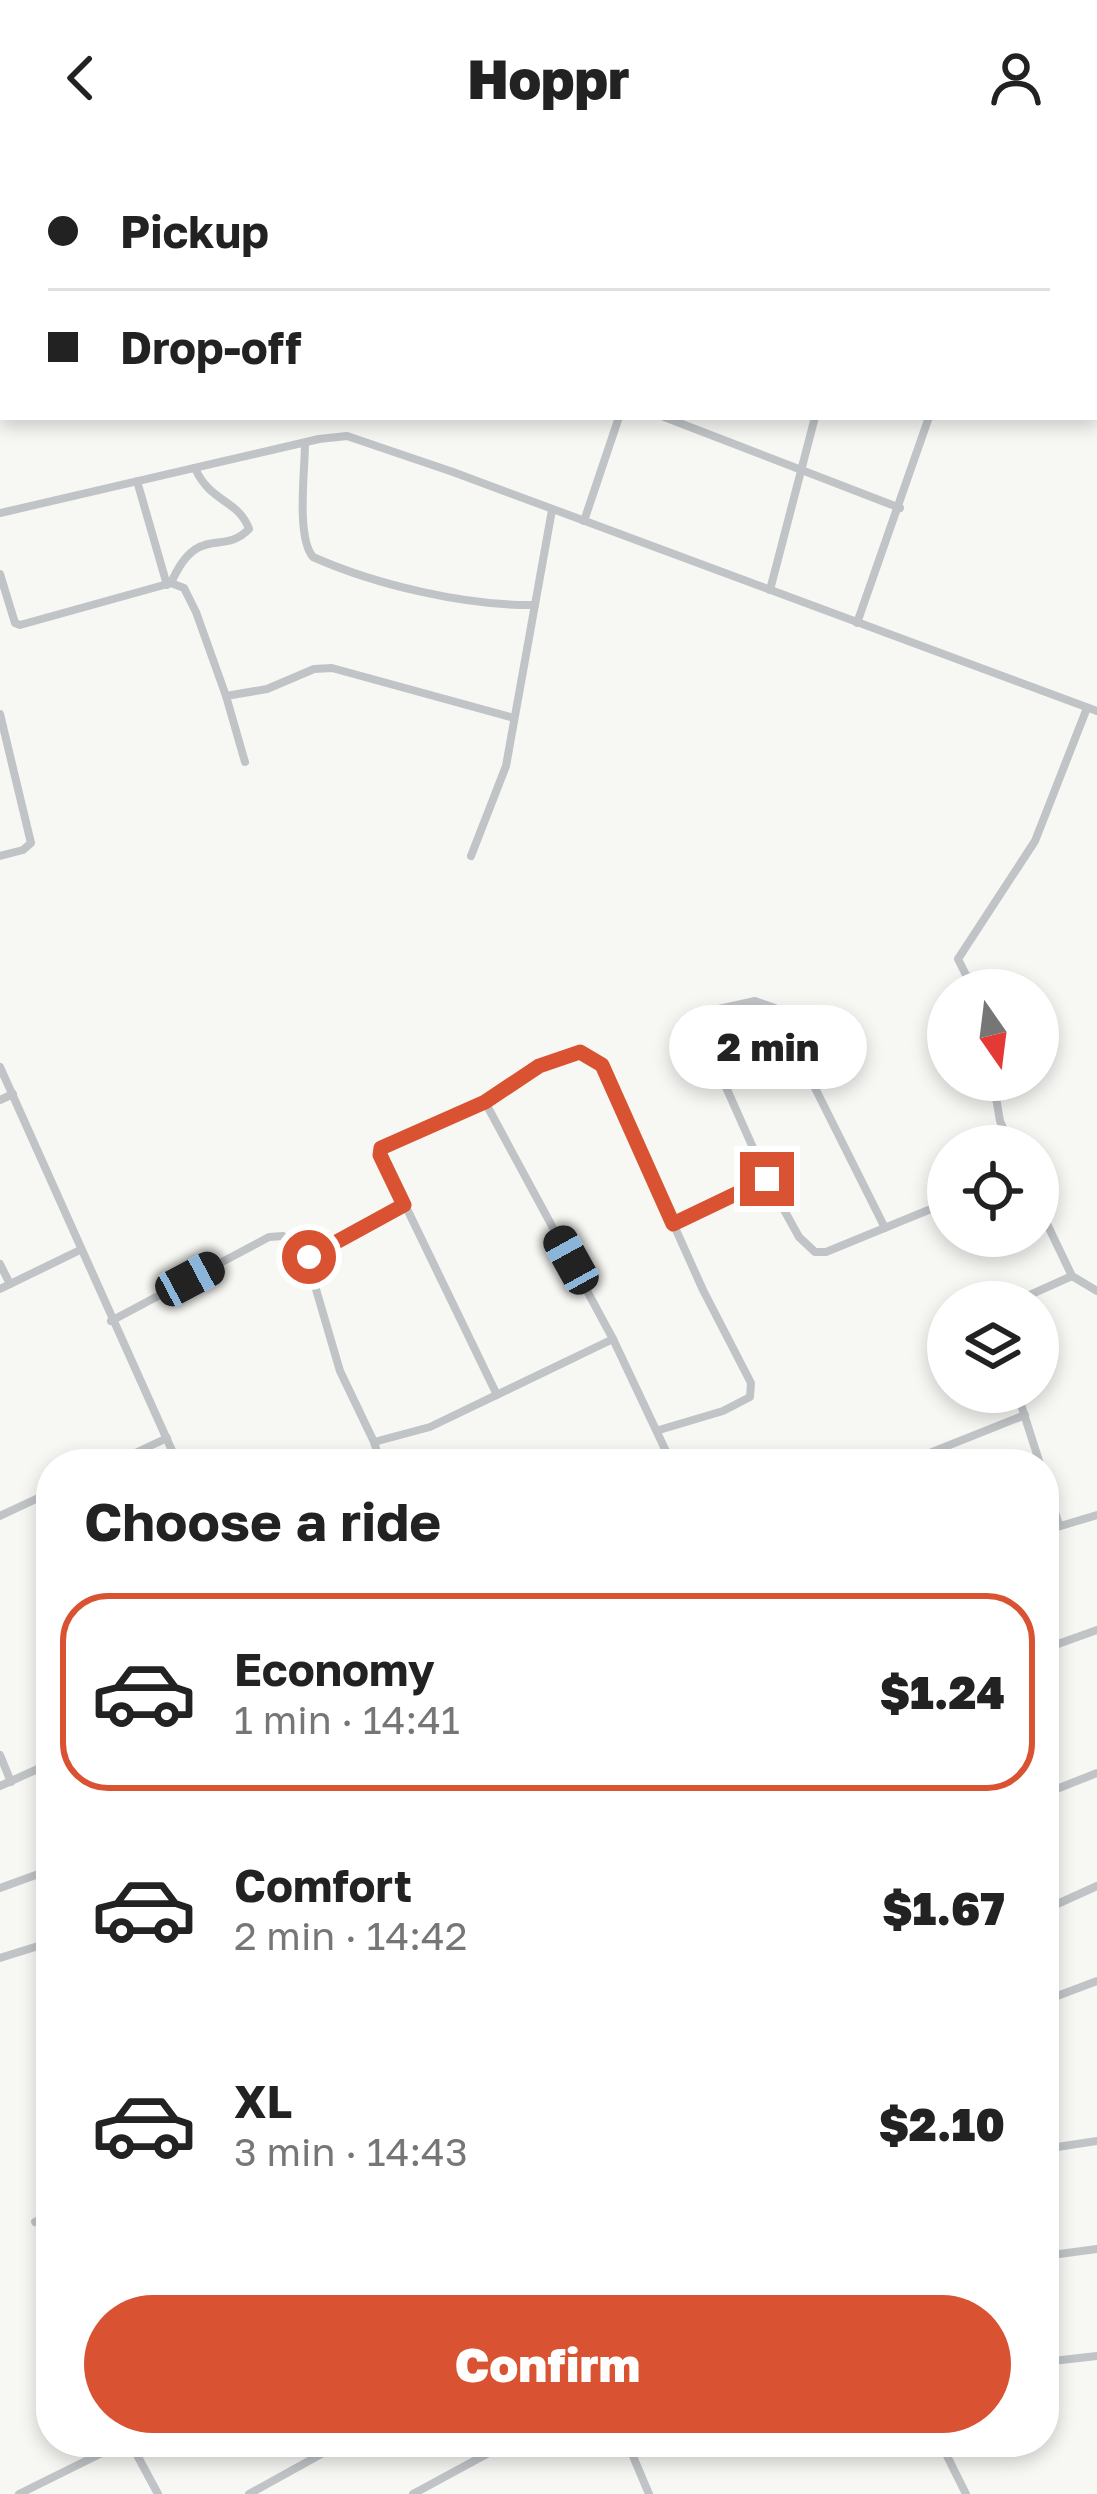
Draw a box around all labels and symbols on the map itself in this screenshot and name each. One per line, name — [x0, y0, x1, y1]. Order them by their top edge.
north arrow — [927, 969, 1059, 1101]
callout: 2 min — [668, 1005, 866, 1089]
route end — [740, 1152, 794, 1206]
car — [538, 1220, 604, 1300]
route start — [282, 1230, 336, 1284]
car — [150, 1246, 230, 1312]

